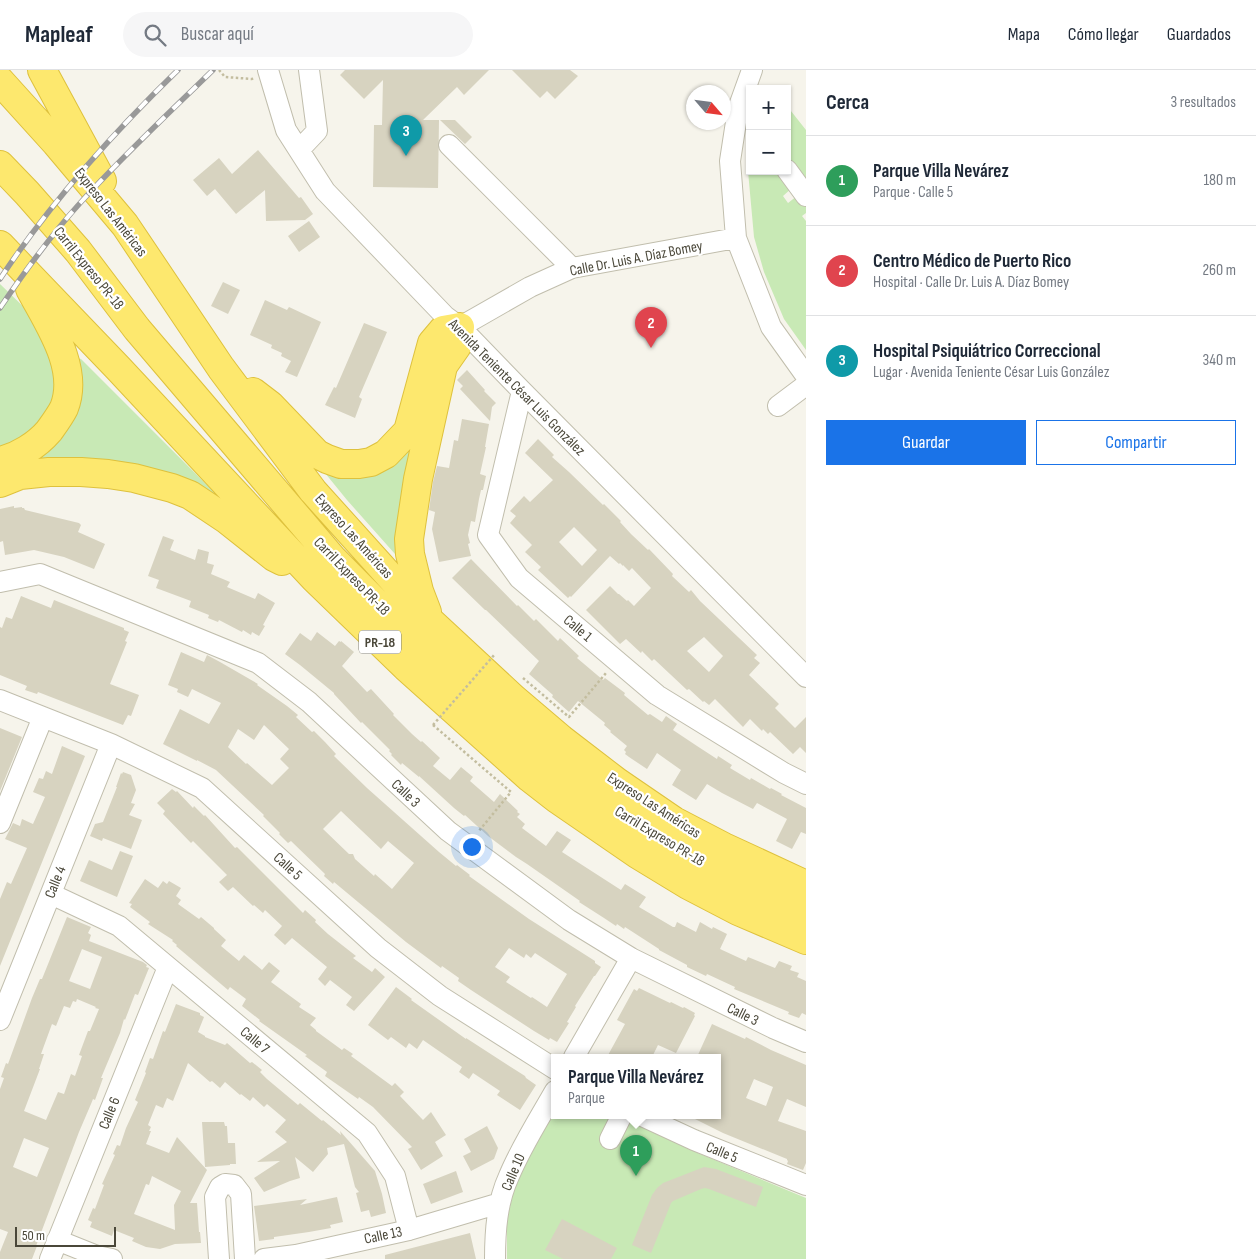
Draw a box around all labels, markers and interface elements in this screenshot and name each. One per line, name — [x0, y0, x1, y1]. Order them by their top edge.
search box — [123, 12, 473, 57]
text: Mapleaf — [25, 20, 93, 49]
icon: search — [141, 21, 169, 49]
text: Buscar aquí — [181, 23, 254, 46]
text: Mapa — [1008, 24, 1040, 45]
text: Cómo llegar — [1068, 24, 1139, 45]
text: Guardados — [1167, 24, 1231, 45]
north arrow — [686, 85, 731, 130]
map controls — [746, 85, 791, 175]
button: + — [746, 85, 791, 130]
text: Cerca — [826, 90, 869, 115]
text: 3 resultados — [1171, 93, 1236, 112]
pin: 3 — [390, 115, 422, 156]
button: − — [746, 130, 791, 175]
text: Parque Villa Nevárez — [873, 160, 1009, 183]
street label: Expreso Las Américas — [70, 164, 151, 261]
text: 1 — [839, 171, 845, 190]
text: 180 m — [1203, 171, 1236, 190]
text: Parque · Calle 5 — [873, 183, 953, 202]
street label: Carril Expreso PR-18 — [49, 223, 128, 314]
street label: Calle Dr. Luis A. Díaz Bomey — [568, 236, 704, 281]
text: Centro Médico de Puerto Rico — [873, 250, 1071, 273]
text: 2 — [838, 261, 846, 280]
text: 260 m — [1202, 261, 1236, 280]
text: Hospital · Calle Dr. Luis A. Díaz Bomey — [873, 273, 1069, 292]
pin: 2 — [635, 307, 667, 348]
street label: Avenida Teniente César Luis González — [443, 314, 590, 460]
text: Hospital Psiquiátrico Correccional — [873, 340, 1101, 363]
text: 3 — [838, 351, 846, 370]
text: 340 m — [1203, 351, 1236, 370]
text: Lugar · Avenida Teniente César Luis González — [873, 363, 1109, 382]
button: Guardar — [826, 420, 1026, 465]
button: Compartir — [1036, 420, 1236, 465]
street label: Expreso Las Américas — [311, 490, 397, 583]
street label: Carril Expreso PR-18 — [309, 533, 394, 620]
street label: Calle 1 — [559, 611, 597, 646]
road number: PR-18 — [359, 630, 401, 654]
street label: Expreso Las Américas — [603, 768, 704, 843]
street label: Calle 3 — [387, 775, 424, 812]
street label: Carril Expreso PR-18 — [611, 802, 708, 871]
your location — [459, 834, 485, 860]
street label: Calle 5 — [269, 848, 306, 884]
street label: Calle 4 — [40, 863, 70, 901]
street label: Calle 3 — [724, 999, 762, 1030]
street label: Calle 7 — [236, 1023, 273, 1058]
popup — [551, 1054, 721, 1119]
text: Parque Villa Nevárez — [568, 1066, 704, 1089]
text: Parque — [568, 1089, 605, 1108]
street label: Calle 6 — [94, 1094, 125, 1132]
pin: 1 — [620, 1135, 652, 1176]
street label: Calle 5 — [703, 1138, 741, 1167]
street label: Calle 10 — [497, 1151, 530, 1194]
street label: Calle 13 — [362, 1222, 404, 1249]
scale bar — [15, 1224, 116, 1247]
text: 50 m — [22, 1227, 45, 1244]

